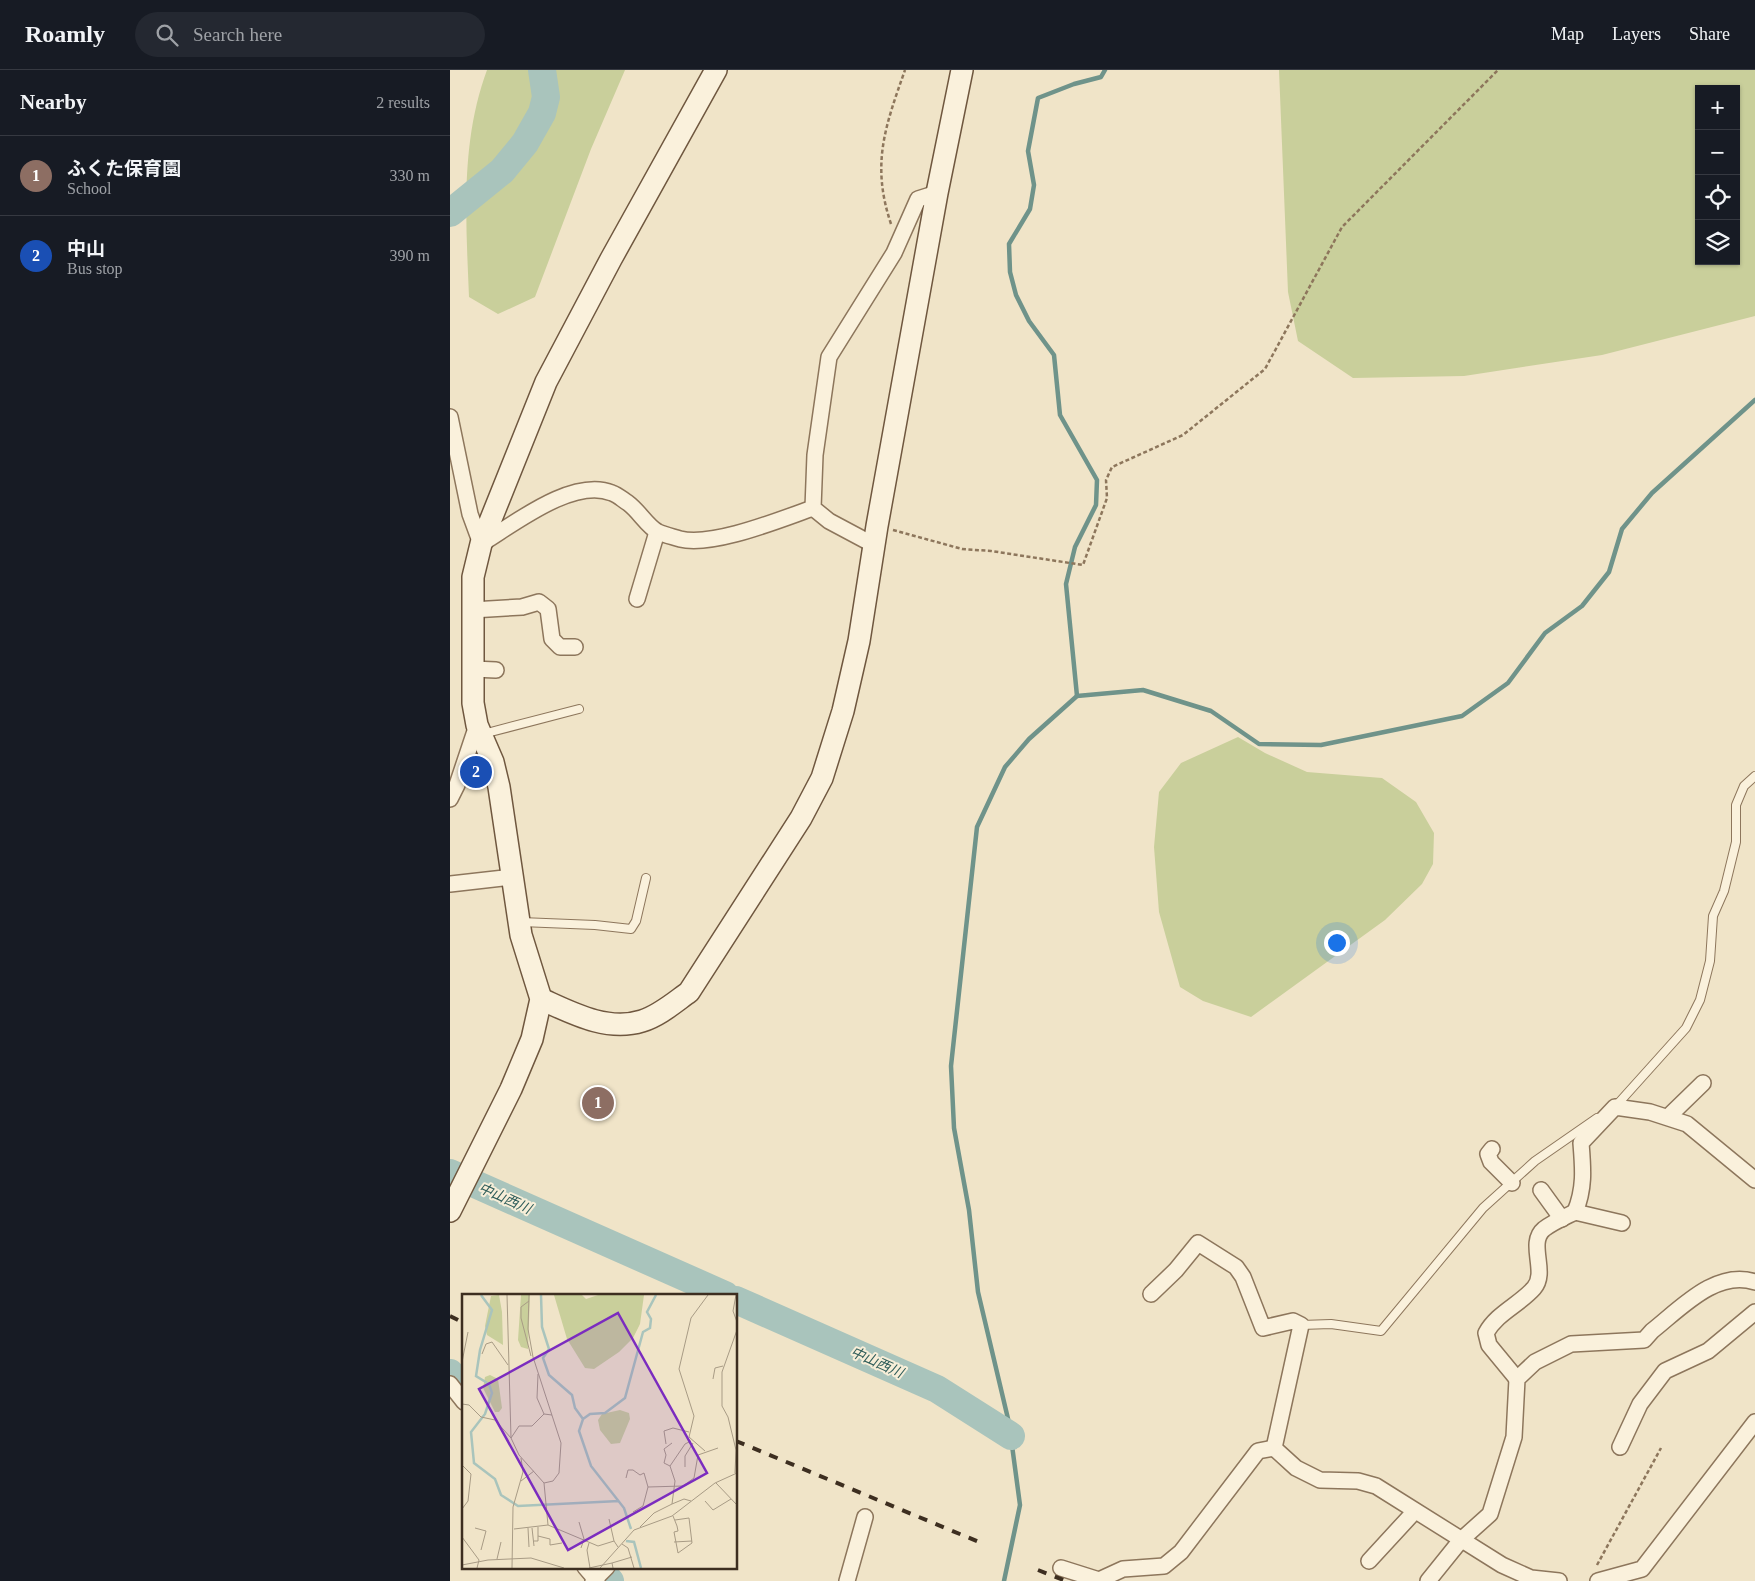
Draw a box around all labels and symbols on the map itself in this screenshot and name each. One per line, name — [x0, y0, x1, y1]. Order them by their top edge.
pin: 2 — [460, 753, 492, 791]
your location — [1324, 930, 1350, 956]
pin: 1 — [582, 1084, 614, 1122]
water label: 中山西川 — [476, 1180, 535, 1218]
inset map — [462, 1294, 738, 1568]
water label: 中山西川 — [848, 1344, 907, 1382]

